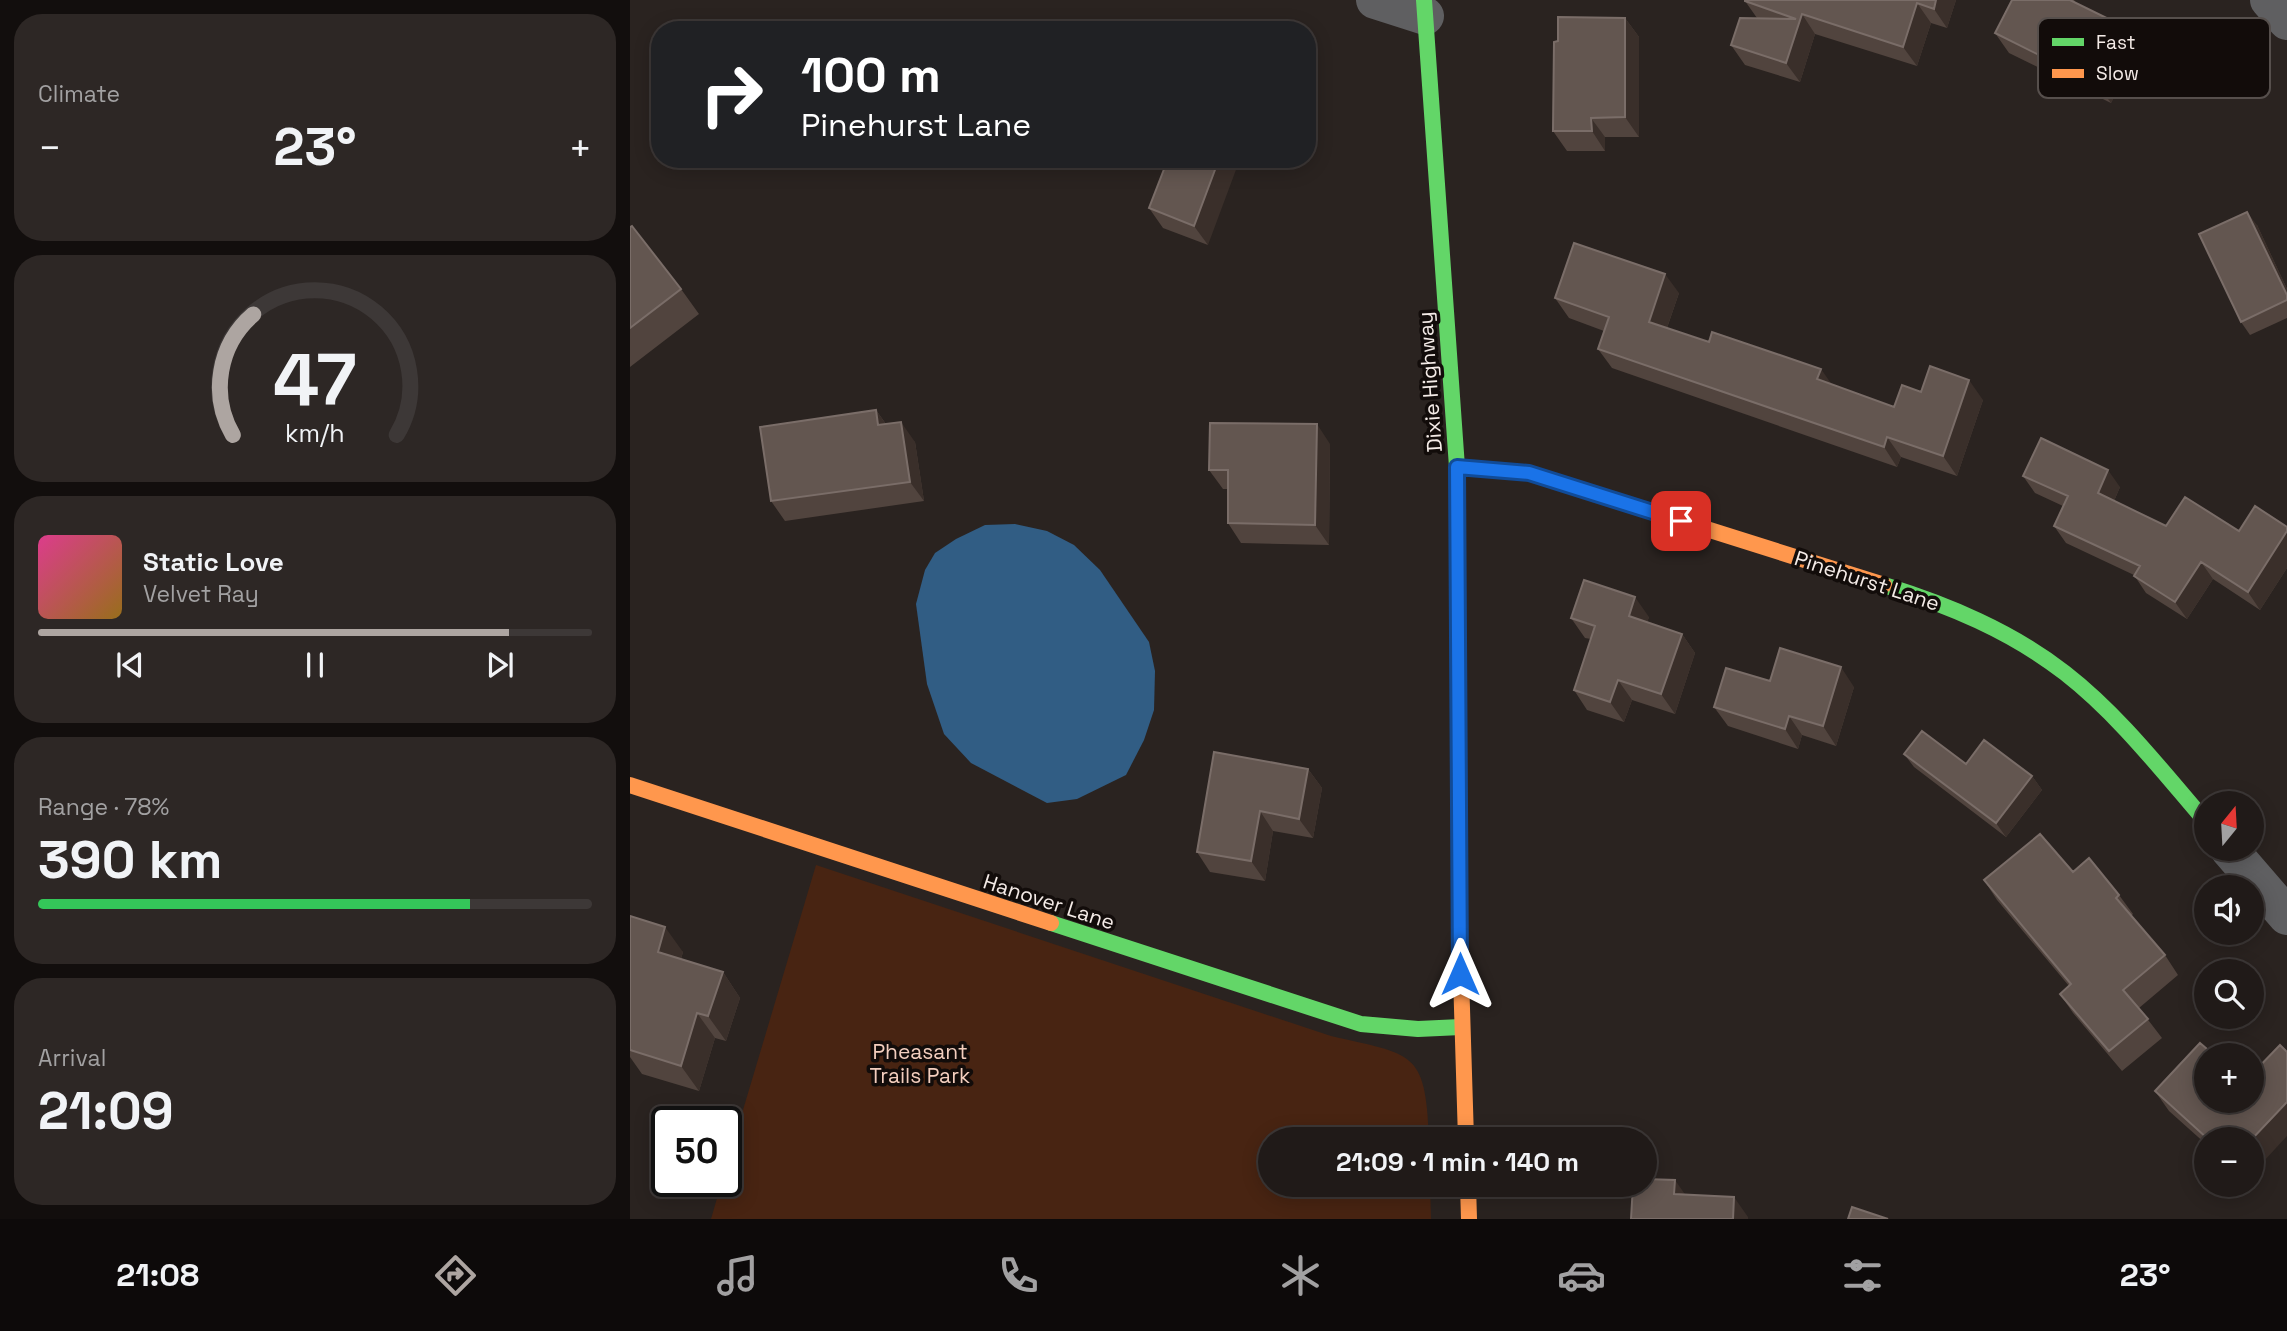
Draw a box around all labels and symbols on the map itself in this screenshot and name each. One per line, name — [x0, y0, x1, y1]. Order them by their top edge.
legend — [2038, 18, 2270, 98]
text: Fast — [2096, 30, 2136, 55]
text: Slow — [2096, 61, 2139, 86]
street label: Dixie Highway — [1411, 311, 1448, 453]
pin — [1651, 491, 1711, 551]
street label: Pinehurst Lane — [1791, 544, 1943, 617]
north arrow — [2194, 791, 2264, 861]
street label: Hanover Lane — [980, 868, 1118, 935]
position arrow — [1423, 937, 1497, 1011]
park label: Pheasant Trails Park — [870, 1038, 970, 1089]
speed limit sign: 50 — [651, 1106, 742, 1197]

